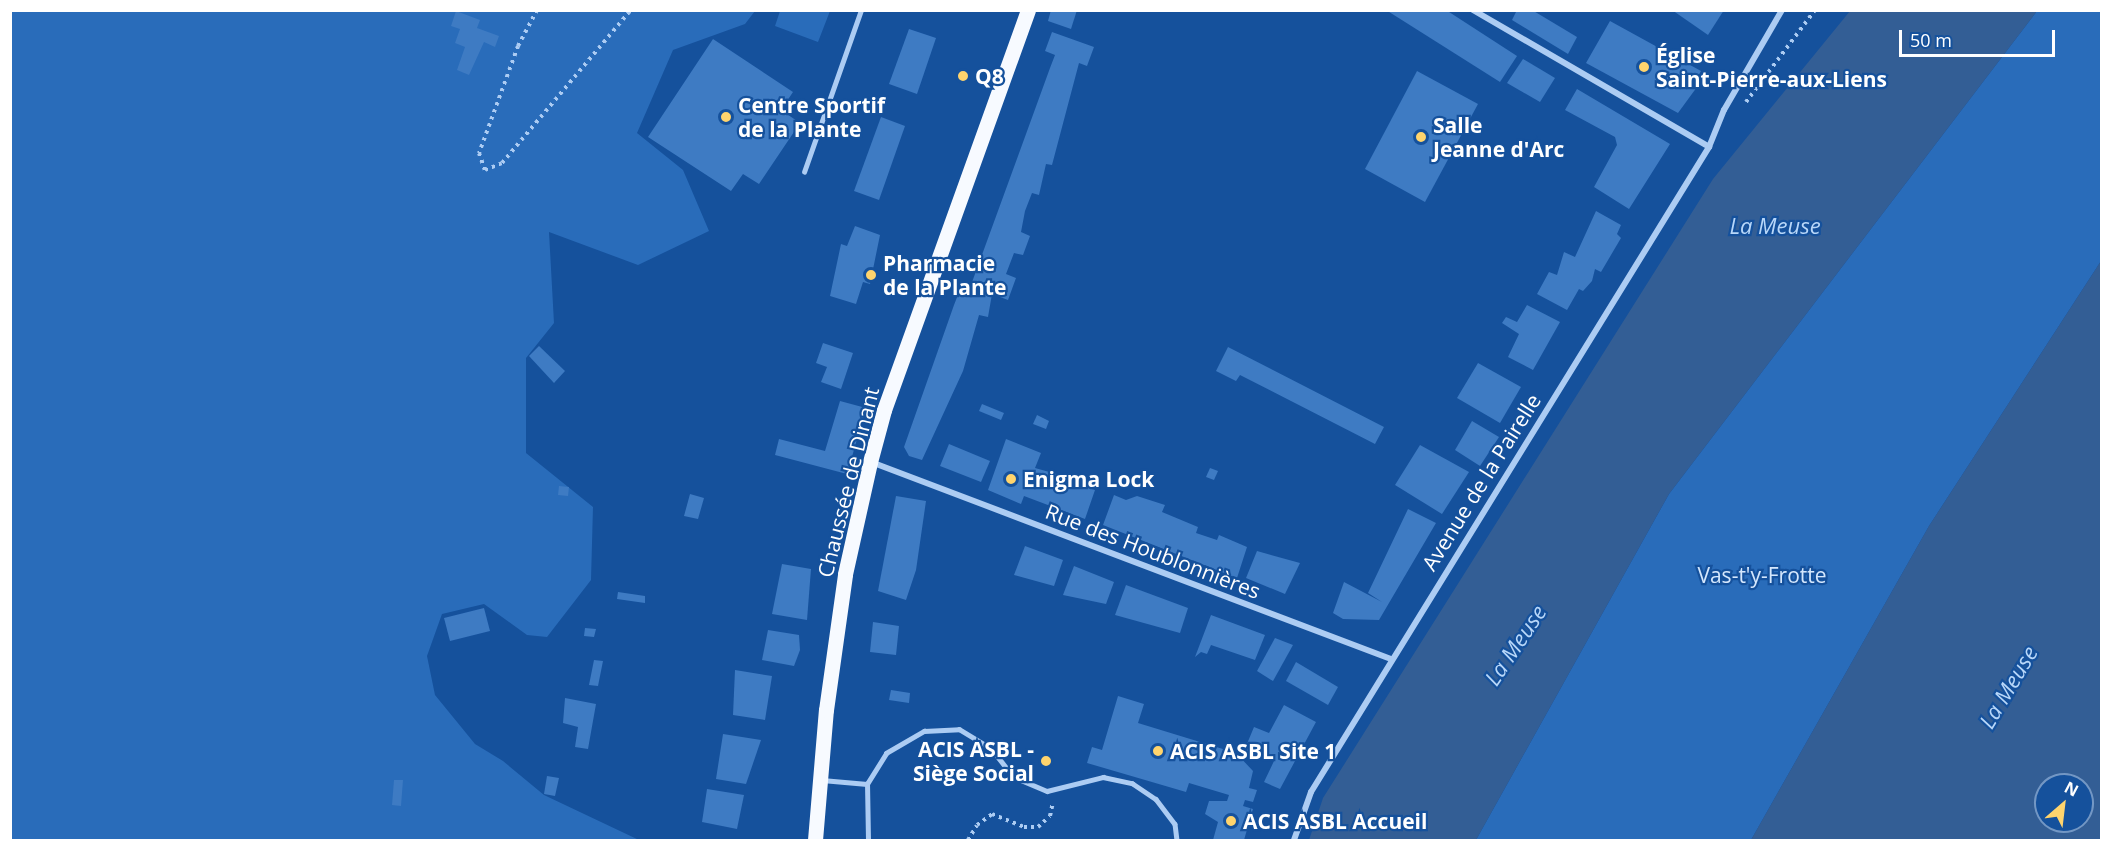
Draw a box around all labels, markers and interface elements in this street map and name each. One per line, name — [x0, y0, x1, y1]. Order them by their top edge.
scale bar — [1902, 18, 2058, 56]
text: 50 m — [1910, 28, 1952, 52]
place label: Église Saint-Pierre-aux-Liens — [1656, 42, 1887, 92]
marker: Église Saint-Pierre-aux-Liens — [1637, 60, 1651, 74]
place label: Q8 — [975, 63, 1004, 89]
marker: Q8 — [956, 69, 970, 83]
place label: Centre Sportif de la Plante — [738, 92, 885, 142]
marker: Centre Sportif de la Plante — [719, 110, 733, 124]
place label: Salle Jeanne d'Arc — [1433, 112, 1564, 162]
marker: Salle Jeanne d'Arc — [1414, 130, 1428, 144]
water label: La Meuse — [1729, 213, 1821, 239]
place label: Pharmacie de la Plante — [883, 250, 1006, 300]
marker: Pharmacie de la Plante — [864, 268, 878, 282]
street label: Chaussée de Dinant — [812, 384, 884, 580]
street label: Avenue de la Pairelle — [1416, 389, 1546, 575]
place label: Enigma Lock — [1023, 466, 1154, 492]
marker: Enigma Lock — [1004, 472, 1018, 486]
street label: Rue des Houblonnières — [1042, 498, 1264, 604]
park label: Vas-t'y-Frotte — [1697, 562, 1827, 588]
water label: La Meuse — [1479, 600, 1551, 690]
water label: La Meuse — [1973, 641, 2043, 733]
place label: ACIS ASBL - Siège Social — [913, 736, 1034, 786]
place label: ACIS ASBL Site 1 — [1170, 738, 1336, 764]
marker: ACIS ASBL Site 1 — [1151, 744, 1165, 758]
marker: ACIS ASBL - Siège Social — [1039, 754, 1053, 768]
north arrow — [2034, 773, 2094, 833]
text: N — [2061, 776, 2082, 802]
place label: ACIS ASBL Accueil — [1243, 808, 1427, 834]
marker: ACIS ASBL Accueil — [1224, 814, 1238, 828]

